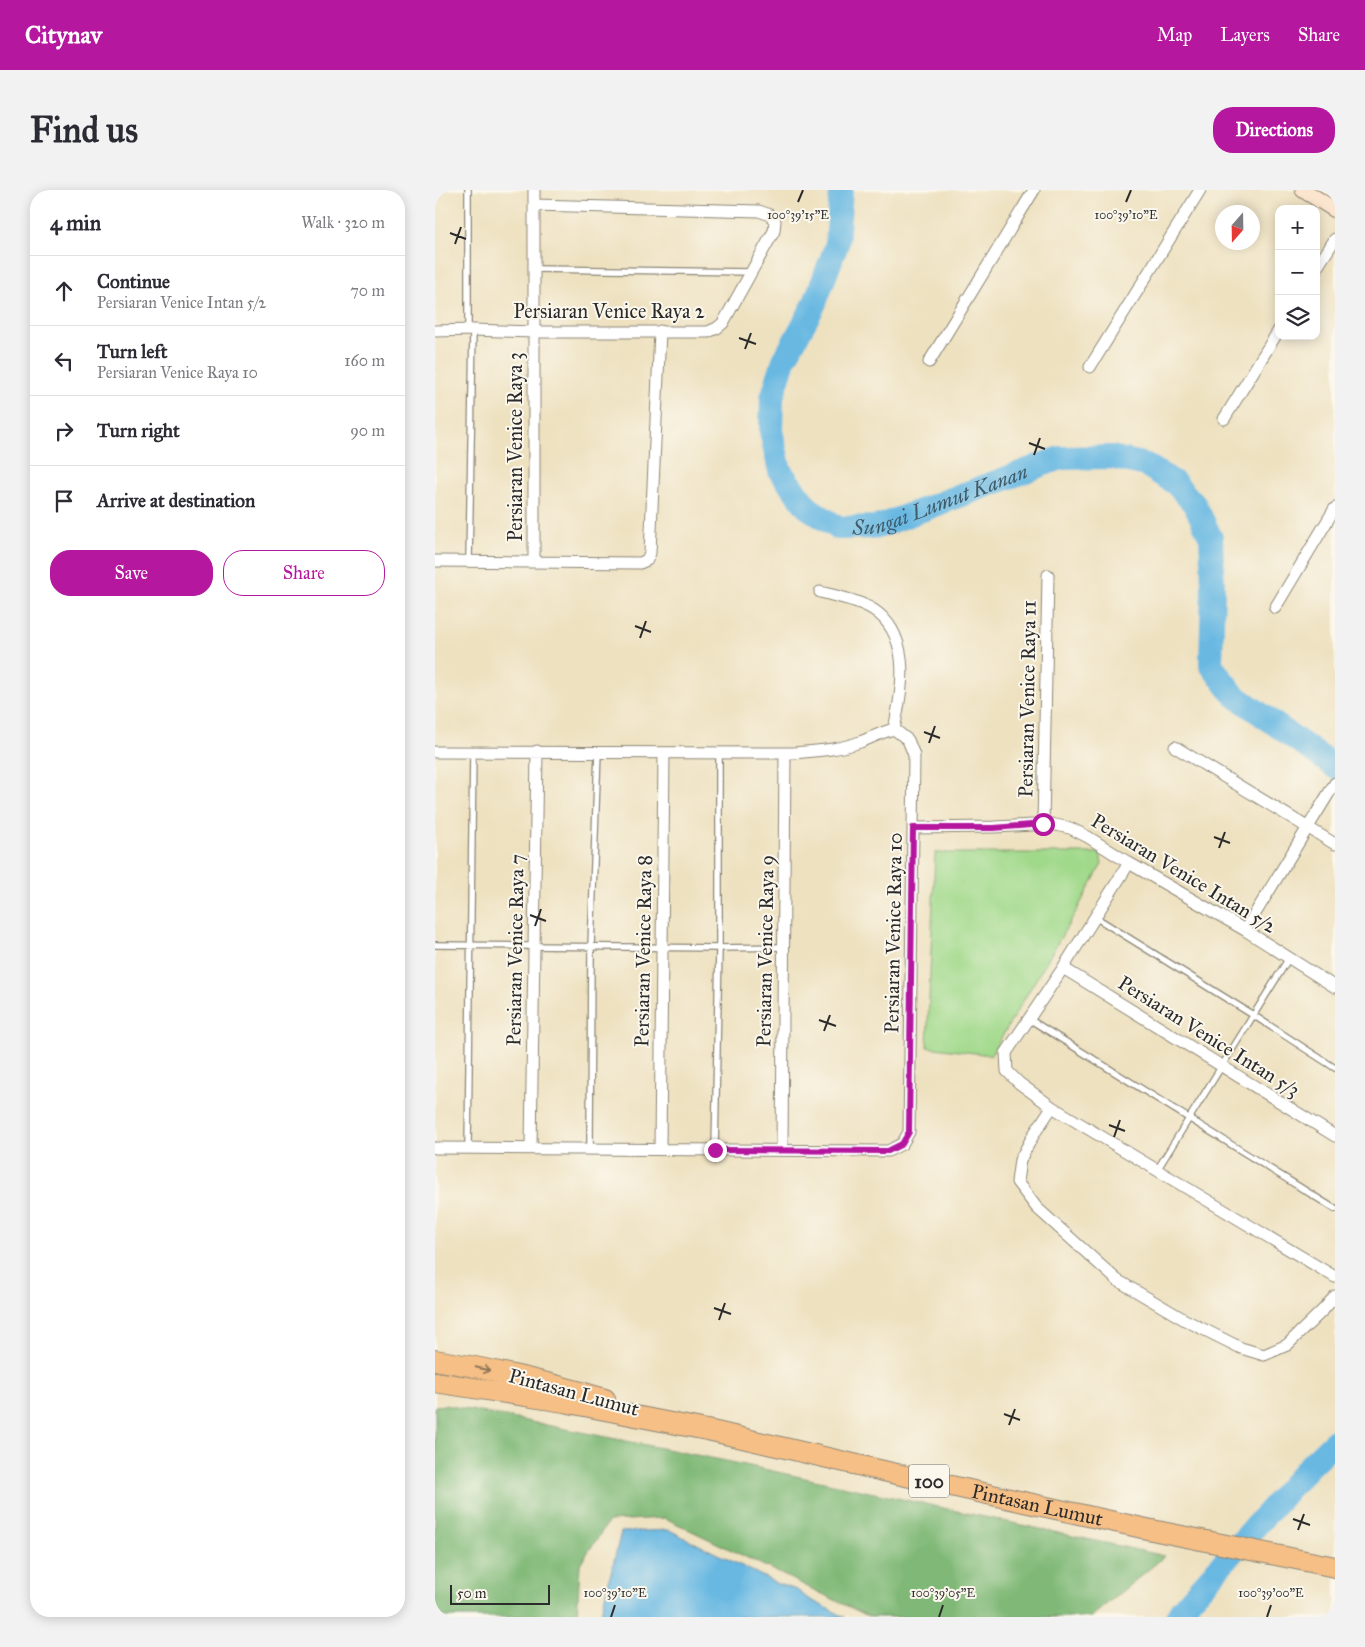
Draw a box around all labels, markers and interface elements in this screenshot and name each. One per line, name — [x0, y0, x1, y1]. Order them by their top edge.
text: Citynav — [25, 20, 102, 50]
text: Map — [1157, 24, 1192, 46]
text: Layers — [1220, 24, 1270, 46]
text: Share — [1298, 24, 1340, 46]
button: Directions — [1213, 107, 1335, 153]
text: Find us — [30, 109, 138, 152]
north arrow — [1215, 205, 1260, 250]
map controls — [1275, 205, 1320, 340]
button: + — [1275, 205, 1320, 250]
text: 100°39'15"E — [767, 208, 829, 222]
text: 100°39'10"E — [1094, 208, 1158, 222]
text: 4 min — [50, 210, 101, 236]
text: Walk · 320 m — [301, 213, 385, 232]
button: − — [1275, 250, 1320, 295]
text: Continue — [97, 270, 170, 293]
icon: ahead — [50, 277, 78, 305]
text: 70 m — [350, 281, 385, 300]
text: Persiaran Venice Intan 5/2 — [97, 293, 266, 312]
button: layers — [1275, 295, 1320, 340]
street label: Persiaran Venice Raya 2 — [513, 299, 705, 323]
text: Turn left — [97, 340, 167, 363]
icon: left — [50, 347, 78, 375]
text: 160 m — [344, 351, 385, 370]
street label: Persiaran Venice Raya 3 — [503, 352, 527, 542]
text: Persiaran Venice Raya 10 — [97, 363, 258, 382]
icon: right — [50, 417, 78, 445]
text: Turn right — [97, 419, 180, 442]
text: 90 m — [350, 421, 385, 440]
water label: Sungai Lumut Kanan — [851, 458, 1031, 541]
icon: arrive — [50, 487, 78, 515]
text: Arrive at destination — [97, 489, 255, 512]
button: Save — [50, 550, 213, 596]
button: Share — [223, 550, 385, 596]
street label: Persiaran Venice Raya 11 — [1013, 600, 1041, 798]
street label: Persiaran Venice Intan 5/2 — [1087, 808, 1281, 938]
route start — [1032, 813, 1055, 836]
street label: Persiaran Venice Raya 10 — [879, 832, 907, 1034]
street label: Persiaran Venice Raya 7 — [501, 854, 529, 1046]
street label: Persiaran Venice Raya 8 — [629, 855, 657, 1047]
street label: Persiaran Venice Raya 9 — [751, 855, 779, 1047]
street label: Persiaran Venice Intan 5/3 — [1114, 970, 1304, 1102]
route end — [704, 1139, 727, 1162]
street label: Pintasan Lumut — [506, 1363, 642, 1421]
one-way arrow — [474, 1364, 490, 1374]
road number: 100 — [909, 1464, 949, 1498]
street label: Pintasan Lumut — [969, 1479, 1105, 1531]
scale bar — [450, 1582, 550, 1605]
text: 50 m — [457, 1585, 486, 1602]
text: 100°39'10"E — [583, 1586, 647, 1600]
text: 100°39'05"E — [911, 1586, 975, 1600]
text: 100°39'00"E — [1238, 1586, 1304, 1600]

